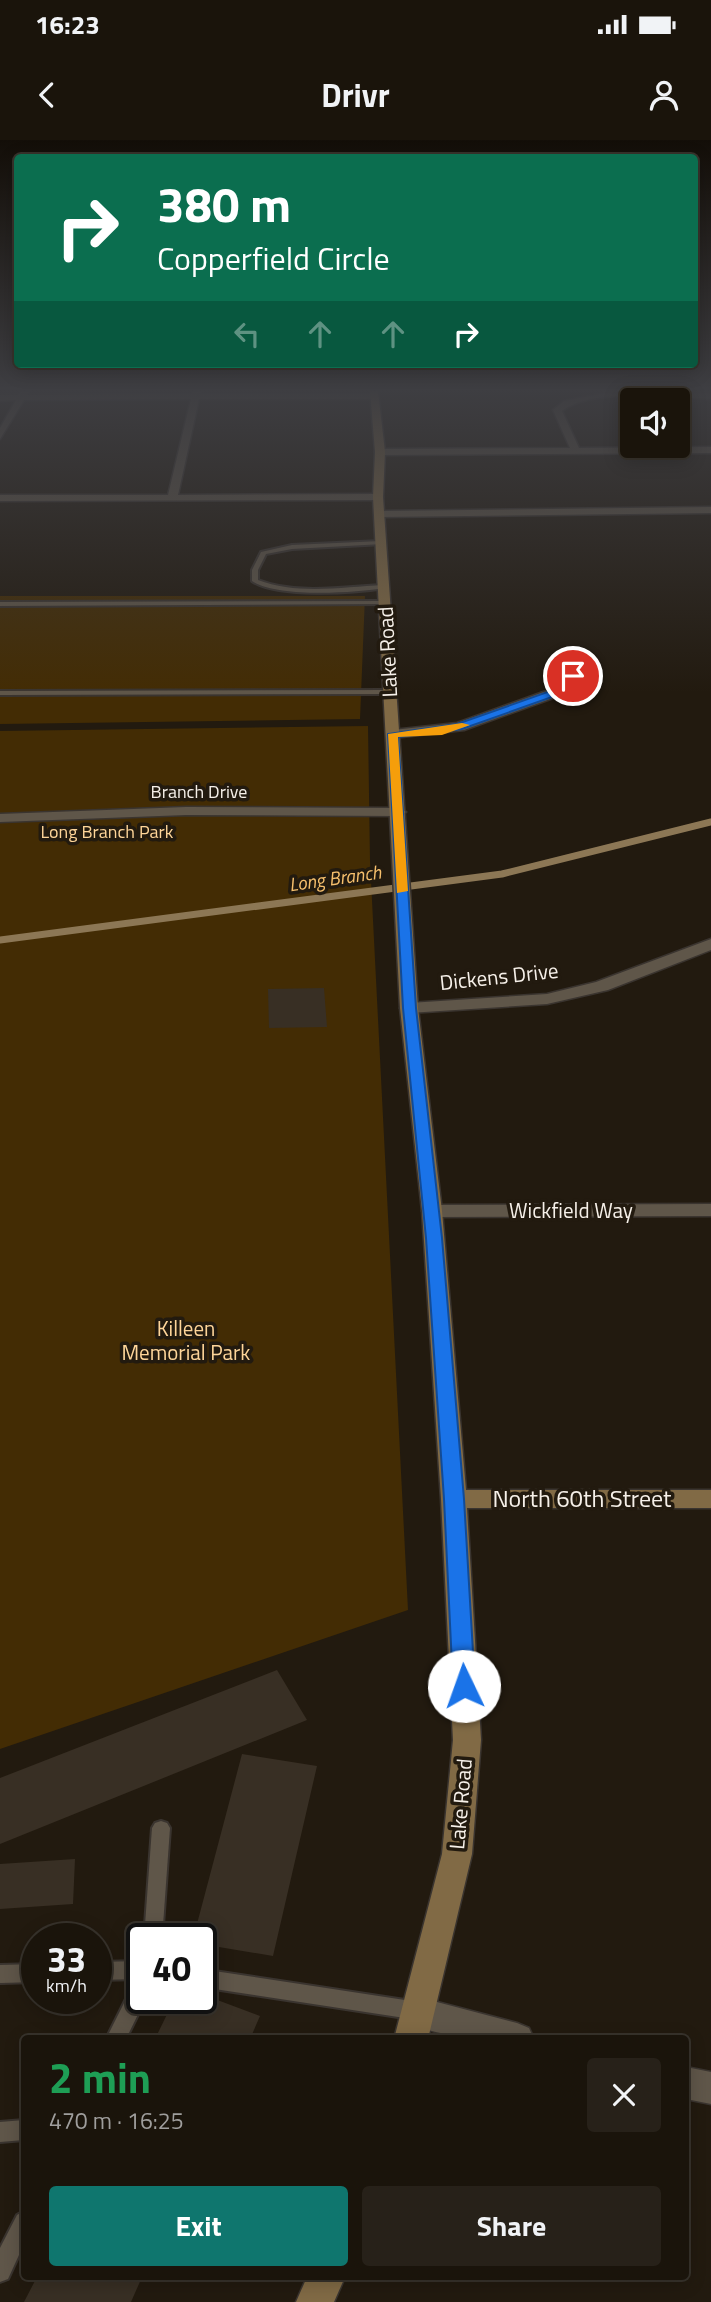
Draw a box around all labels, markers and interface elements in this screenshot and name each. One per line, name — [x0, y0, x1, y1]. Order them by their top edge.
text: 16:23 — [35, 5, 100, 44]
text: Drivr — [321, 71, 390, 119]
icon: back — [28, 76, 66, 114]
icon: person — [645, 76, 683, 114]
text: 380 m — [157, 166, 291, 241]
icon: right — [42, 182, 133, 273]
text: Copperfield Circle — [157, 234, 390, 282]
icon: left — [228, 315, 266, 353]
icon: ahead — [301, 315, 339, 353]
icon: ahead — [374, 315, 412, 353]
icon: right — [447, 315, 485, 353]
map controls — [620, 388, 690, 458]
button: sound — [620, 388, 690, 458]
street label: Lake Road — [369, 606, 405, 698]
pin — [543, 646, 603, 706]
icon: arrive — [554, 657, 592, 695]
street label: Branch Drive — [151, 778, 247, 805]
park label: Long Branch Park — [41, 818, 174, 845]
water label: Long Branch — [287, 857, 383, 898]
street label: Dickens Drive — [438, 954, 560, 998]
street label: Wickfield Way — [509, 1194, 633, 1226]
park label: Killeen Memorial Park — [122, 1312, 250, 1368]
street label: North 60th Street — [492, 1480, 672, 1516]
position arrow — [427, 1649, 501, 1723]
street label: Lake Road — [440, 1757, 480, 1851]
speed limit sign: 40 — [126, 1923, 217, 2014]
text: 33 — [47, 1932, 86, 1986]
text: km/h — [46, 1972, 87, 1999]
text: 2 min — [49, 2045, 151, 2109]
button: close — [587, 2058, 661, 2132]
text: 470 m · 16:25 — [49, 2103, 184, 2138]
button: Exit — [49, 2186, 348, 2266]
button: Share — [362, 2186, 661, 2266]

